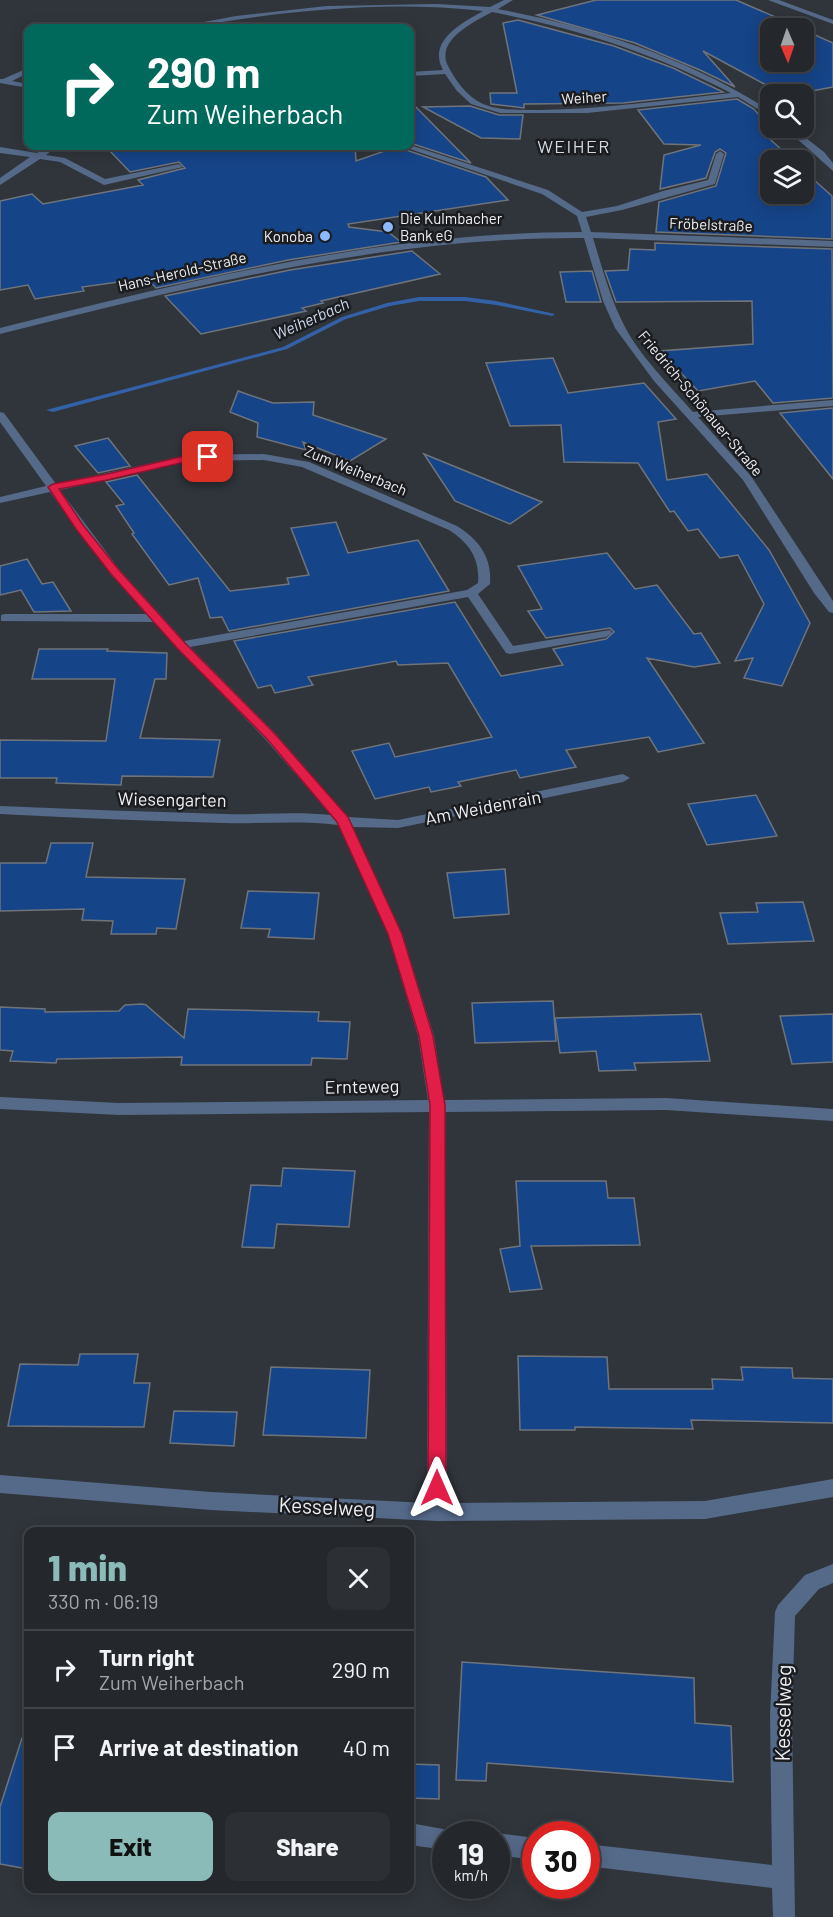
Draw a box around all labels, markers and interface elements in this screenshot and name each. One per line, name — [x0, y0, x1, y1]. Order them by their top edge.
north arrow — [760, 18, 814, 72]
map controls — [760, 18, 814, 204]
text: 290 m — [147, 46, 260, 96]
icon: right — [48, 48, 126, 126]
button: search — [760, 84, 814, 138]
street label: Weiher — [561, 86, 608, 108]
text: Zum Weiherbach — [147, 97, 343, 129]
district label: WEIHER — [537, 135, 611, 157]
button: layers — [760, 150, 814, 204]
place label: Die Kulmbacher Bank eG — [400, 209, 503, 244]
street label: Fröbelstraße — [669, 214, 753, 234]
marker: Die Kulmbacher Bank eG — [381, 220, 395, 234]
place label: Konoba — [264, 227, 313, 245]
marker: Konoba — [318, 229, 332, 243]
street label: Hans-Herold-Straße — [116, 247, 248, 295]
water label: Weiherbach — [270, 293, 352, 343]
street label: Friedrich-Schönauer-Straße — [635, 327, 767, 479]
pin — [182, 431, 233, 482]
icon: arrive — [191, 440, 224, 473]
street label: Zum Weiherbach — [302, 441, 410, 499]
street label: Am Weidenrain — [423, 785, 543, 829]
street label: Wiesengarten — [117, 787, 227, 811]
street label: Ernteweg — [324, 1074, 400, 1098]
position arrow — [405, 1456, 469, 1520]
street label: Kesselweg — [278, 1491, 376, 1521]
text: 1 min — [48, 1545, 127, 1588]
button: close — [327, 1547, 390, 1610]
text: 330 m · 06:19 — [48, 1589, 158, 1613]
text: Turn right — [99, 1644, 194, 1670]
icon: right — [48, 1653, 81, 1686]
text: 290 m — [332, 1656, 390, 1682]
street label: Kesselweg — [769, 1664, 795, 1762]
text: Zum Weiherbach — [99, 1670, 244, 1694]
icon: arrive — [48, 1731, 81, 1764]
text: Arrive at destination — [99, 1734, 298, 1760]
text: 40 m — [343, 1734, 390, 1760]
button: Exit — [48, 1812, 213, 1881]
button: Share — [225, 1812, 390, 1881]
speed limit sign: 30 — [522, 1821, 600, 1899]
text: 19 — [458, 1835, 484, 1871]
text: km/h — [454, 1866, 488, 1884]

